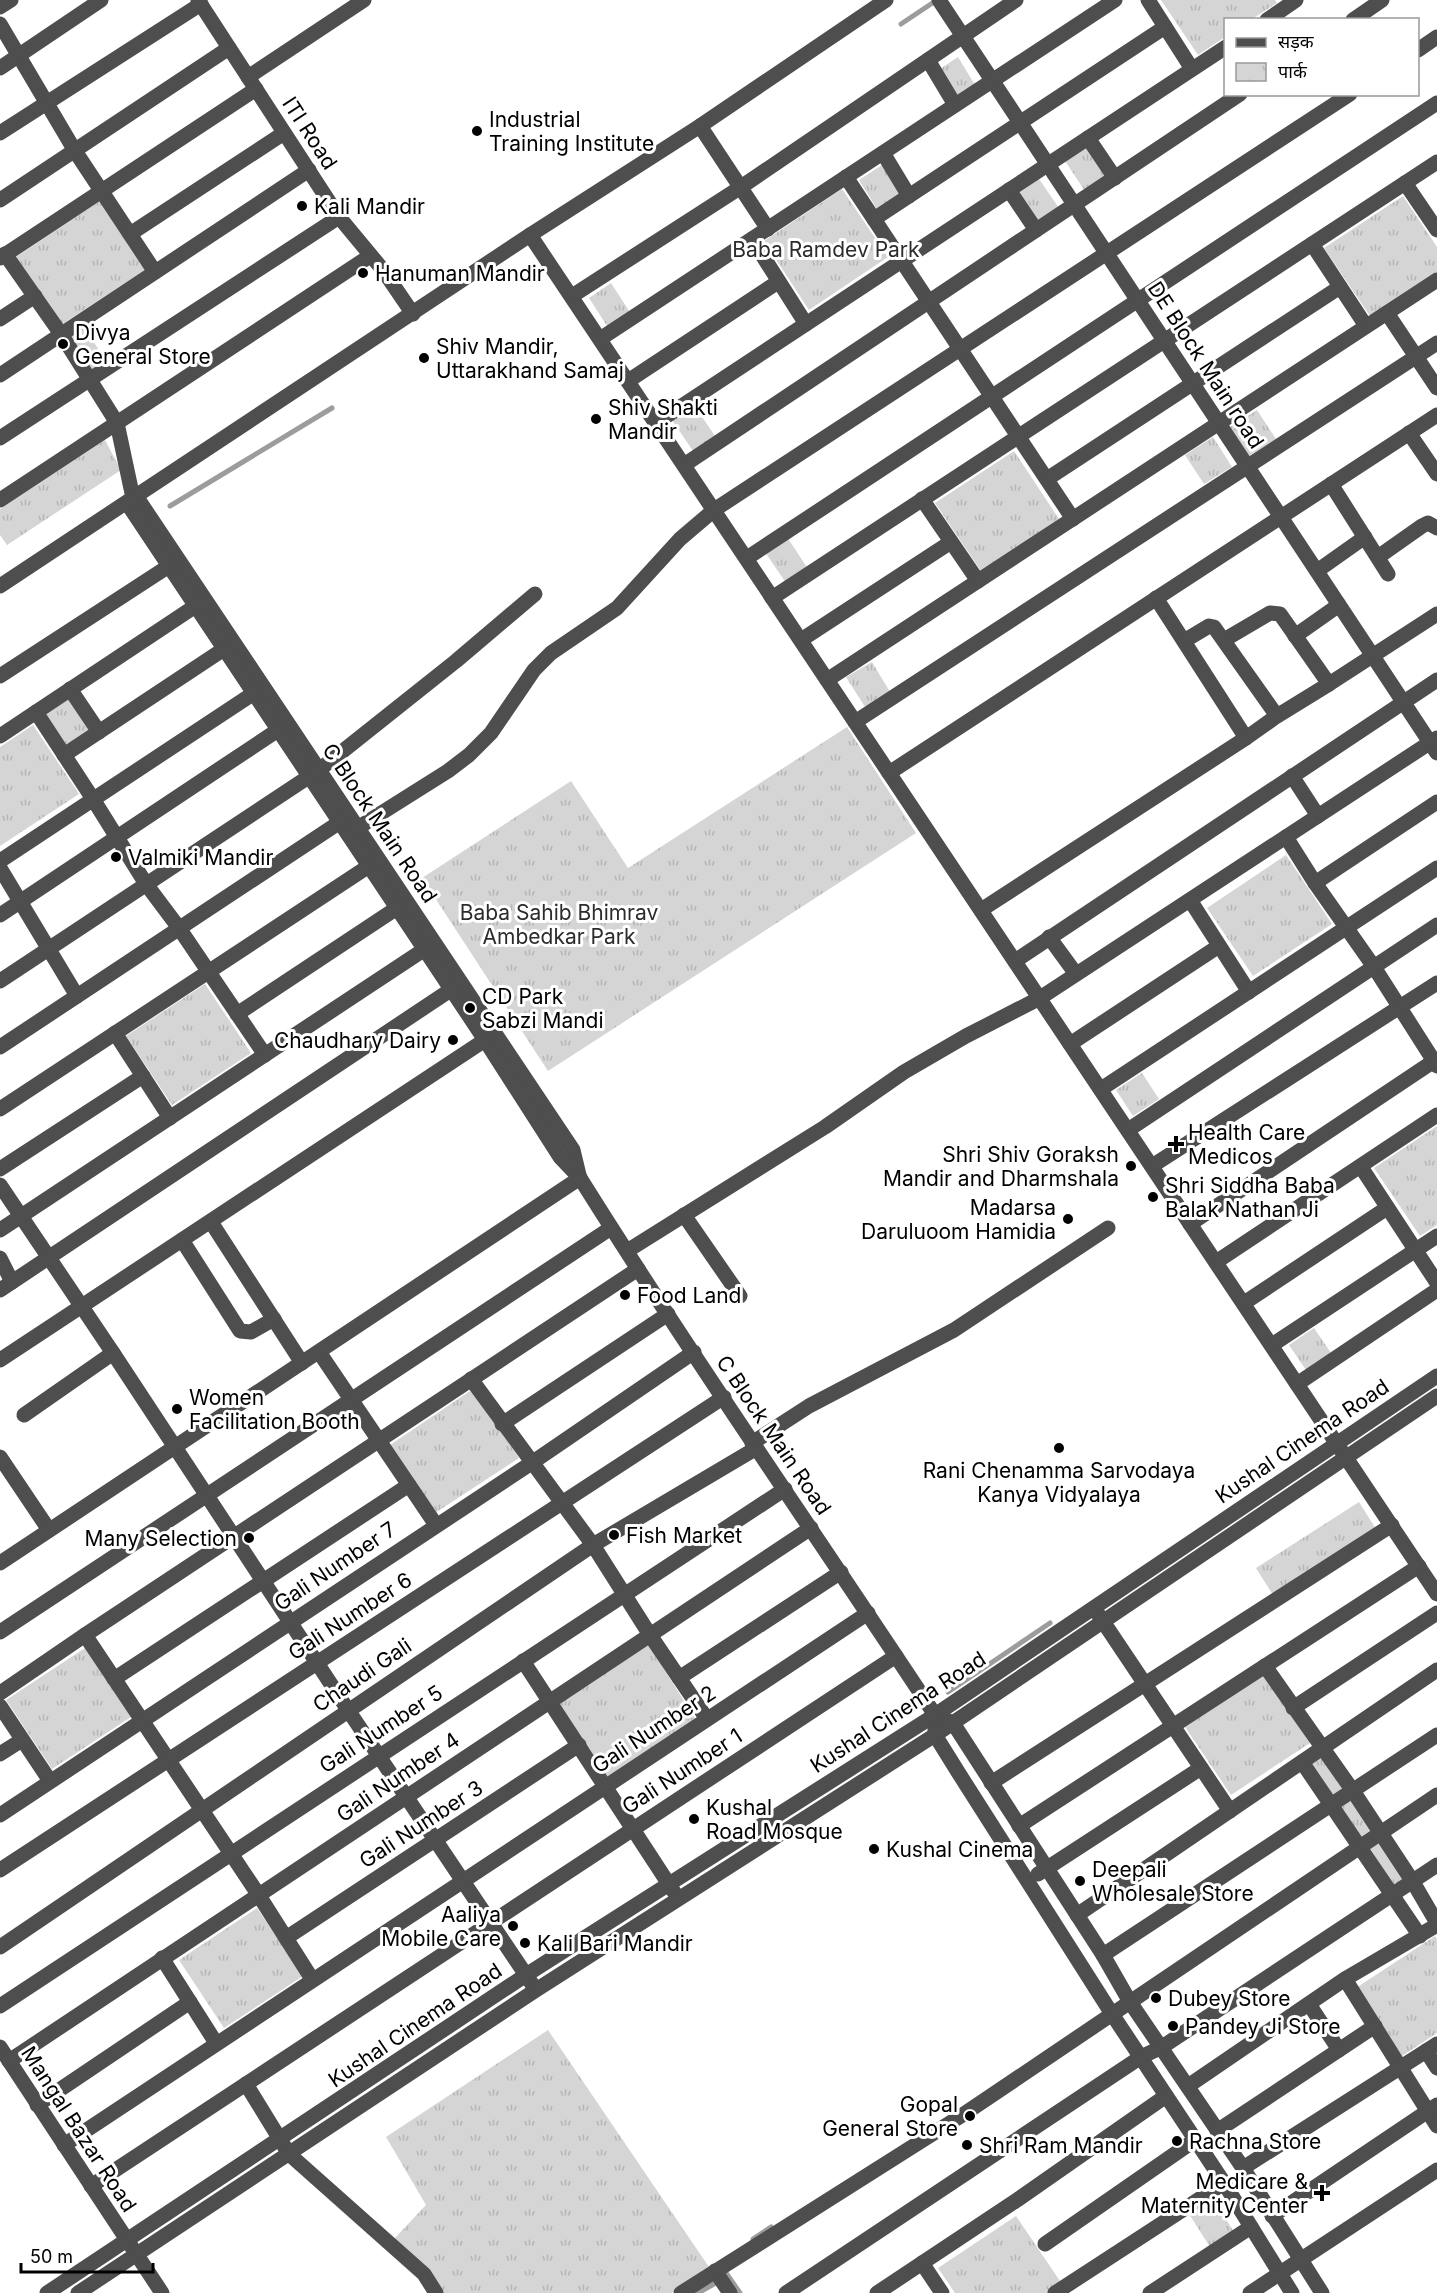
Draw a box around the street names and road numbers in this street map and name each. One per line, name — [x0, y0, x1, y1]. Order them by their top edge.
street label: ITI Road — [277, 92, 343, 174]
street label: DE Block Main road — [1143, 277, 1269, 453]
street label: C Block Main Road — [317, 739, 443, 907]
street label: C Block Main Road — [711, 1351, 837, 1519]
street label: Kushal Cinema Road — [1210, 1374, 1394, 1508]
street label: Gali Number 7 — [270, 1516, 400, 1616]
street label: Gali Number 6 — [284, 1567, 416, 1665]
street label: Chaudi Gali — [308, 1633, 416, 1717]
street label: Kushal Cinema Road — [806, 1646, 990, 1778]
street label: Gali Number 5 — [315, 1680, 447, 1778]
street label: Gali Number 2 — [588, 1680, 720, 1778]
street label: Gali Number 1 — [617, 1723, 747, 1819]
street label: Gali Number 4 — [332, 1727, 464, 1827]
street label: Gali Number 3 — [355, 1775, 487, 1873]
street label: Kushal Cinema Road — [323, 1958, 507, 2092]
street label: Mangal Bazar Road — [16, 2042, 142, 2216]

